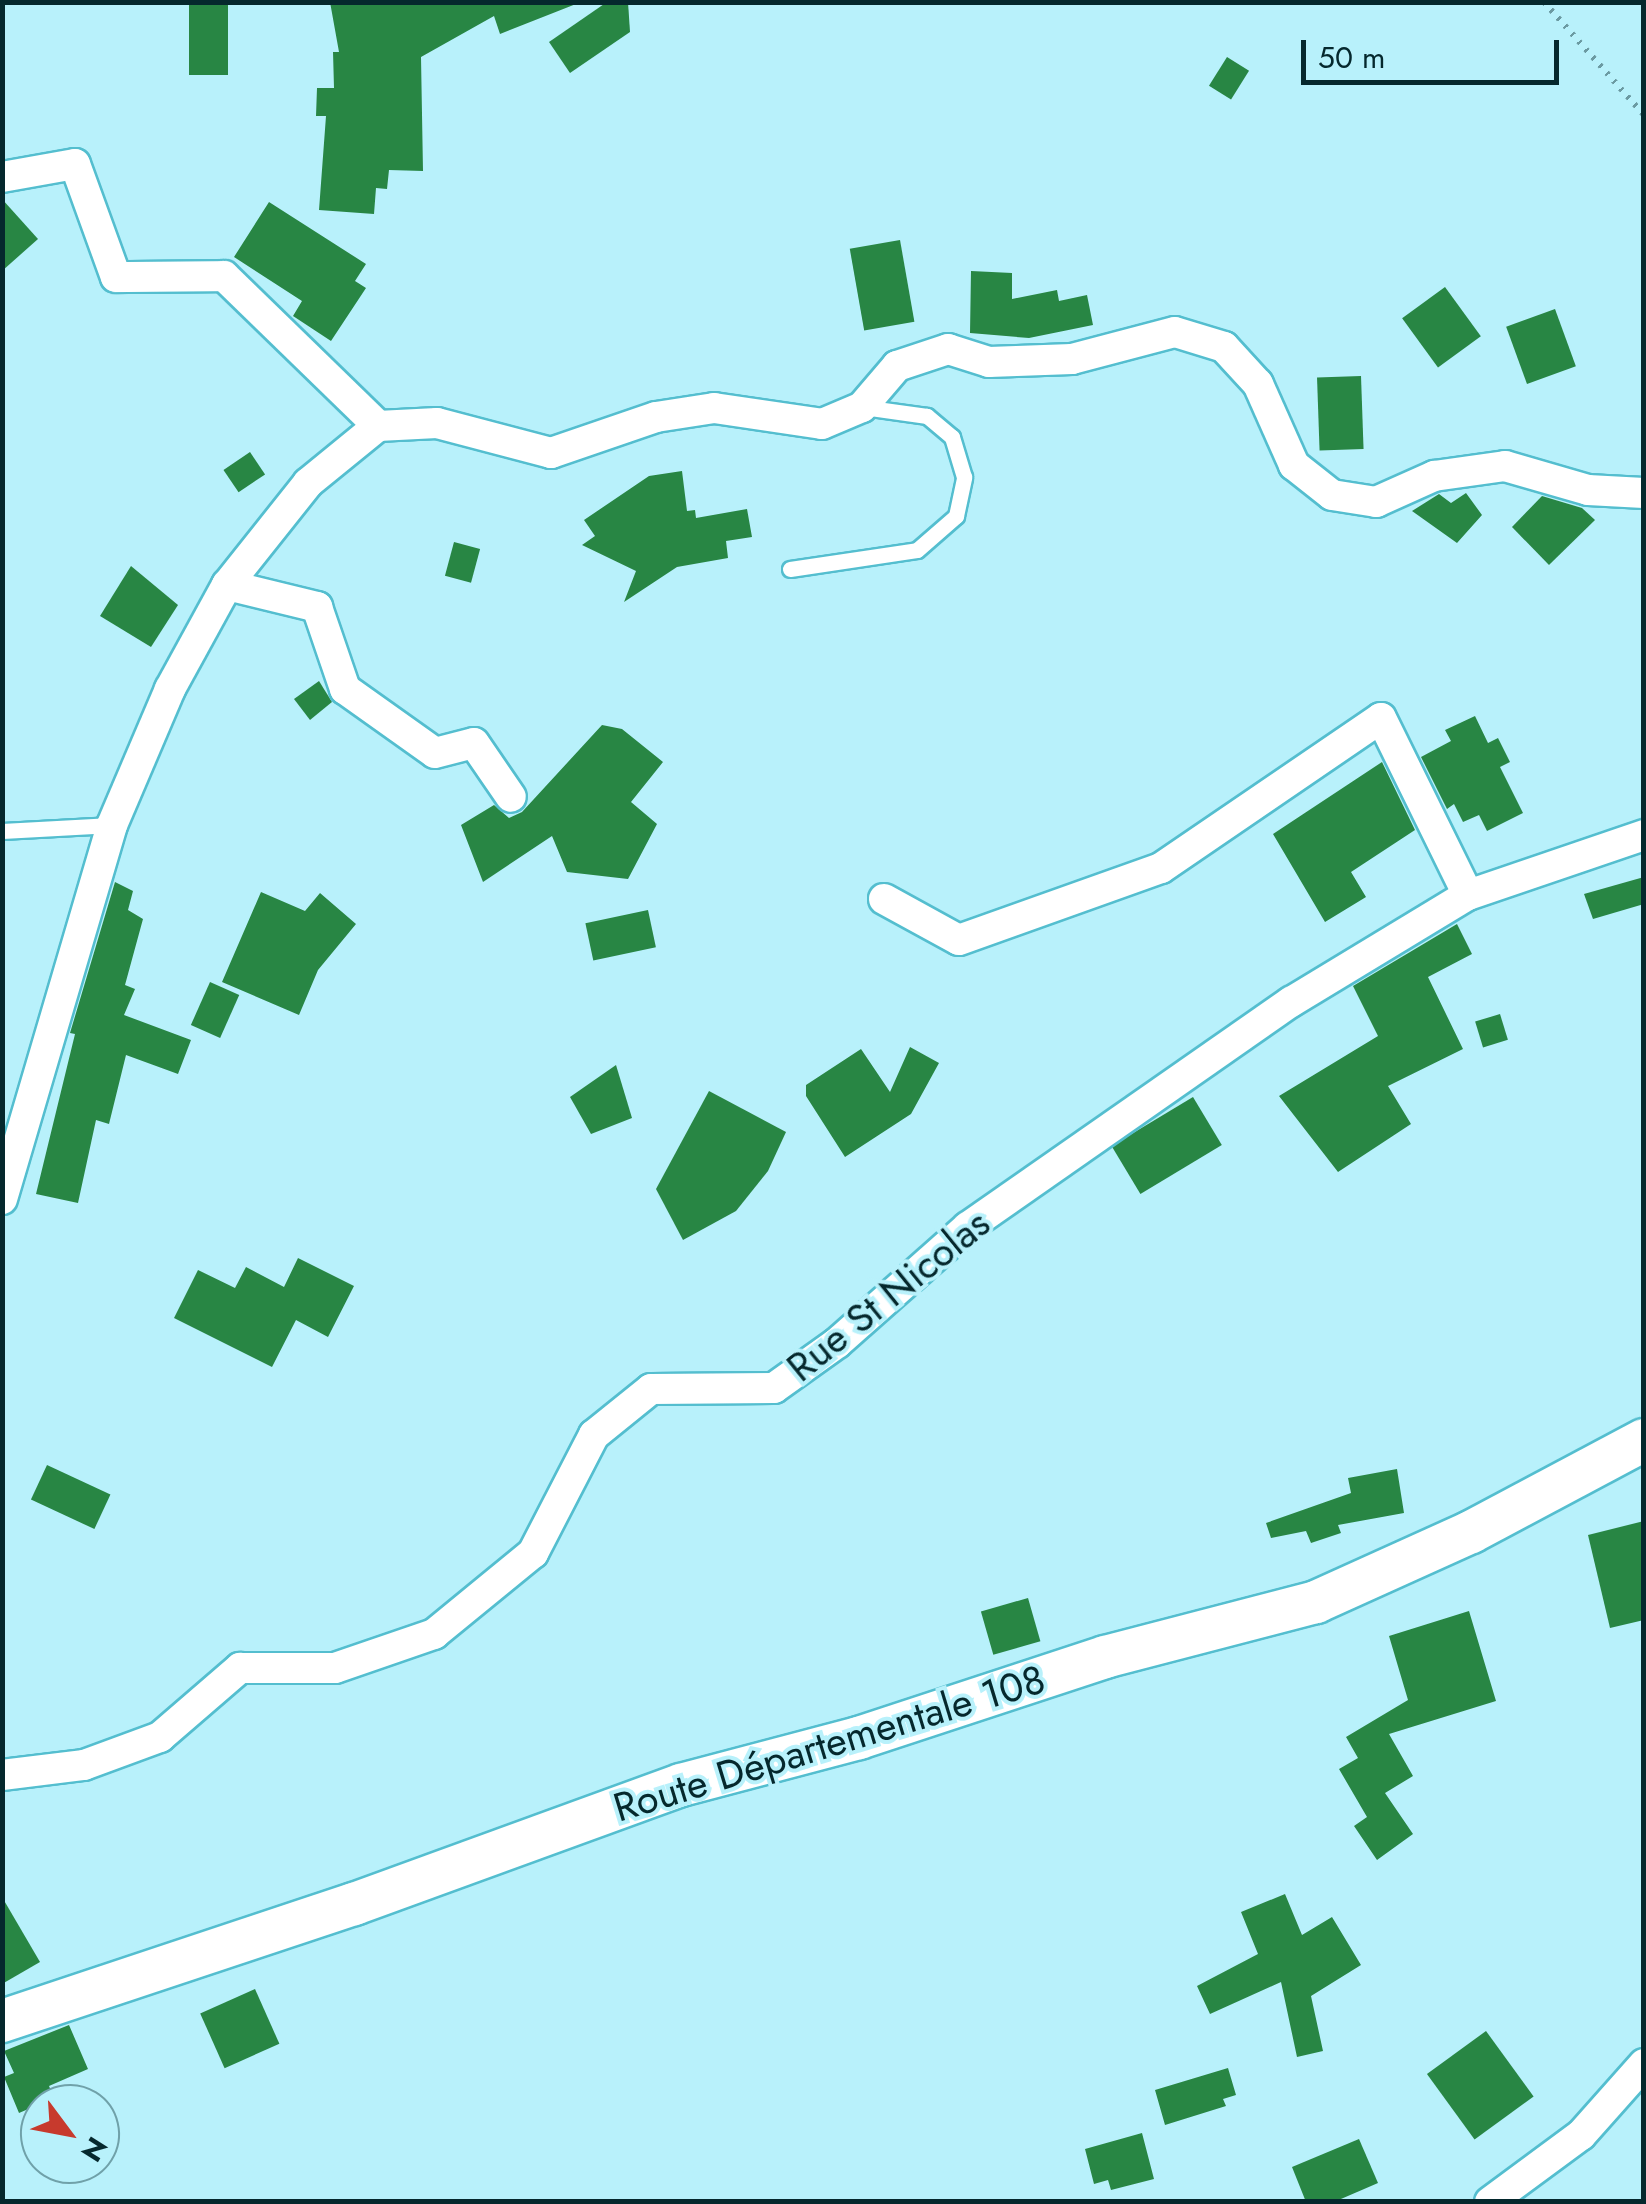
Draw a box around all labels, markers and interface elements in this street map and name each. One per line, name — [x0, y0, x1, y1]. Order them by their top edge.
scale bar — [1306, 20, 1564, 82]
text: 50 m — [1318, 36, 1385, 79]
street label: Rue St Nicolas — [777, 1199, 999, 1391]
street label: Route Départementale 108 — [608, 1654, 1050, 1832]
north arrow — [20, 2084, 120, 2184]
text: N — [71, 2129, 117, 2169]

